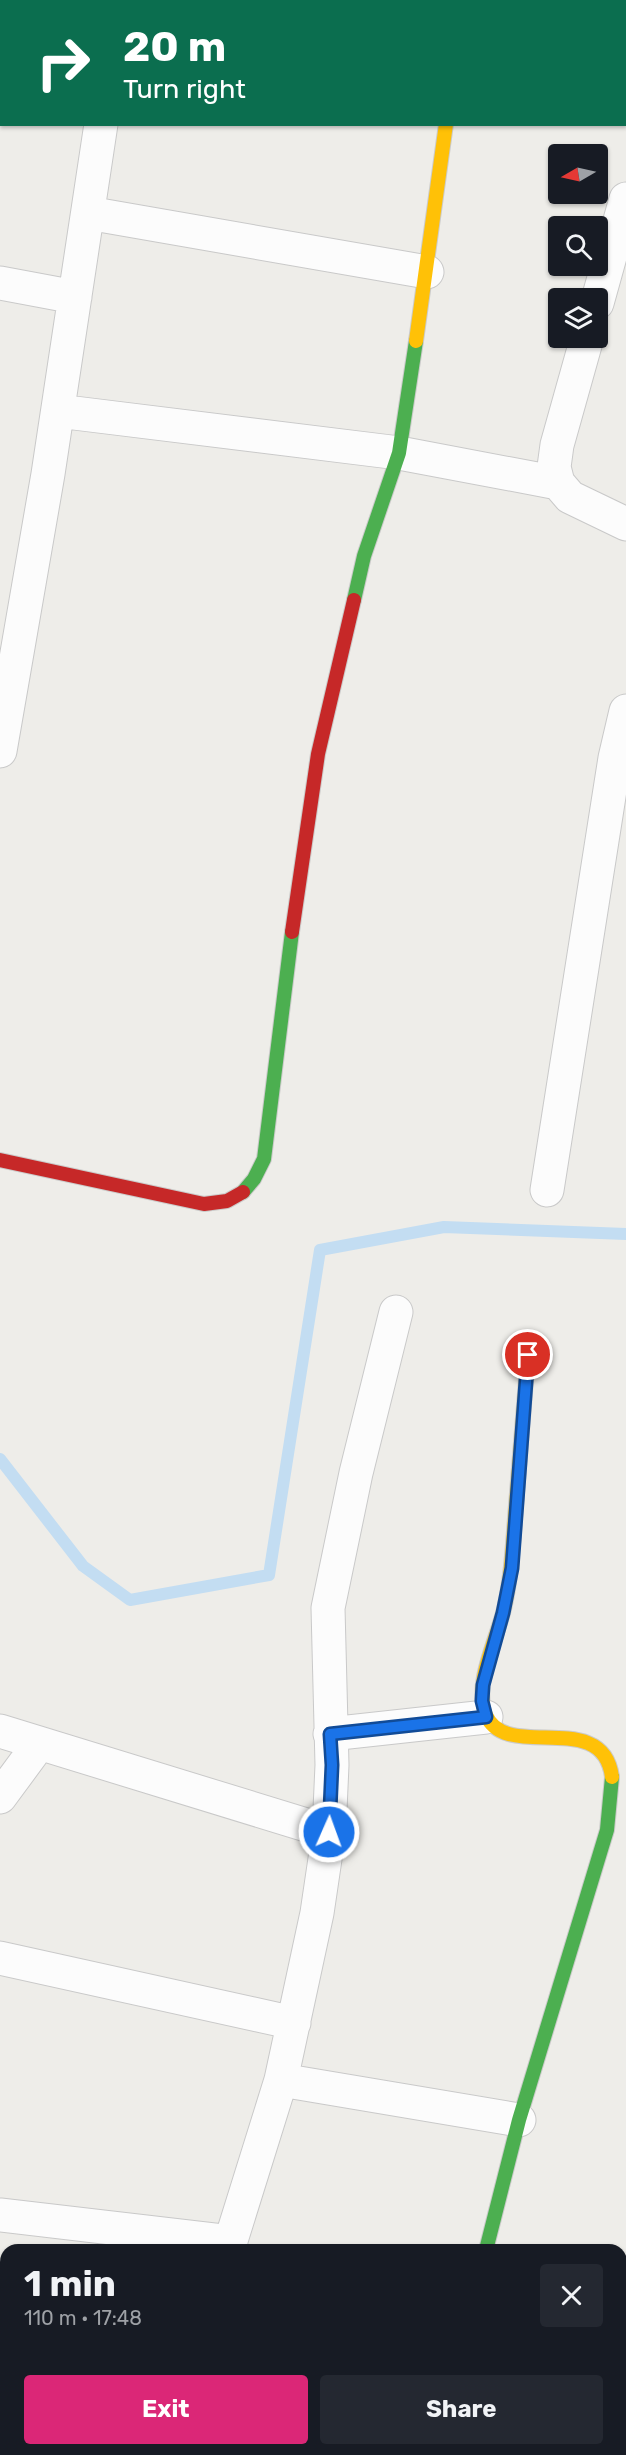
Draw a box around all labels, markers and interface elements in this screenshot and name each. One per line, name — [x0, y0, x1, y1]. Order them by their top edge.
text: 20 m — [123, 22, 226, 72]
icon: right — [24, 24, 102, 102]
text: Turn right — [123, 73, 246, 105]
north arrow — [548, 144, 608, 204]
map controls — [548, 144, 608, 348]
button: search — [548, 216, 608, 276]
button: layers — [548, 288, 608, 348]
pin — [502, 1329, 553, 1380]
icon: arrive — [511, 1338, 544, 1371]
position arrow — [297, 1800, 361, 1864]
text: 1 min — [24, 2262, 116, 2305]
button: close — [540, 2264, 603, 2327]
text: 110 m · 17:48 — [24, 2306, 142, 2330]
button: Exit — [24, 2375, 308, 2444]
button: Share — [320, 2375, 603, 2444]

